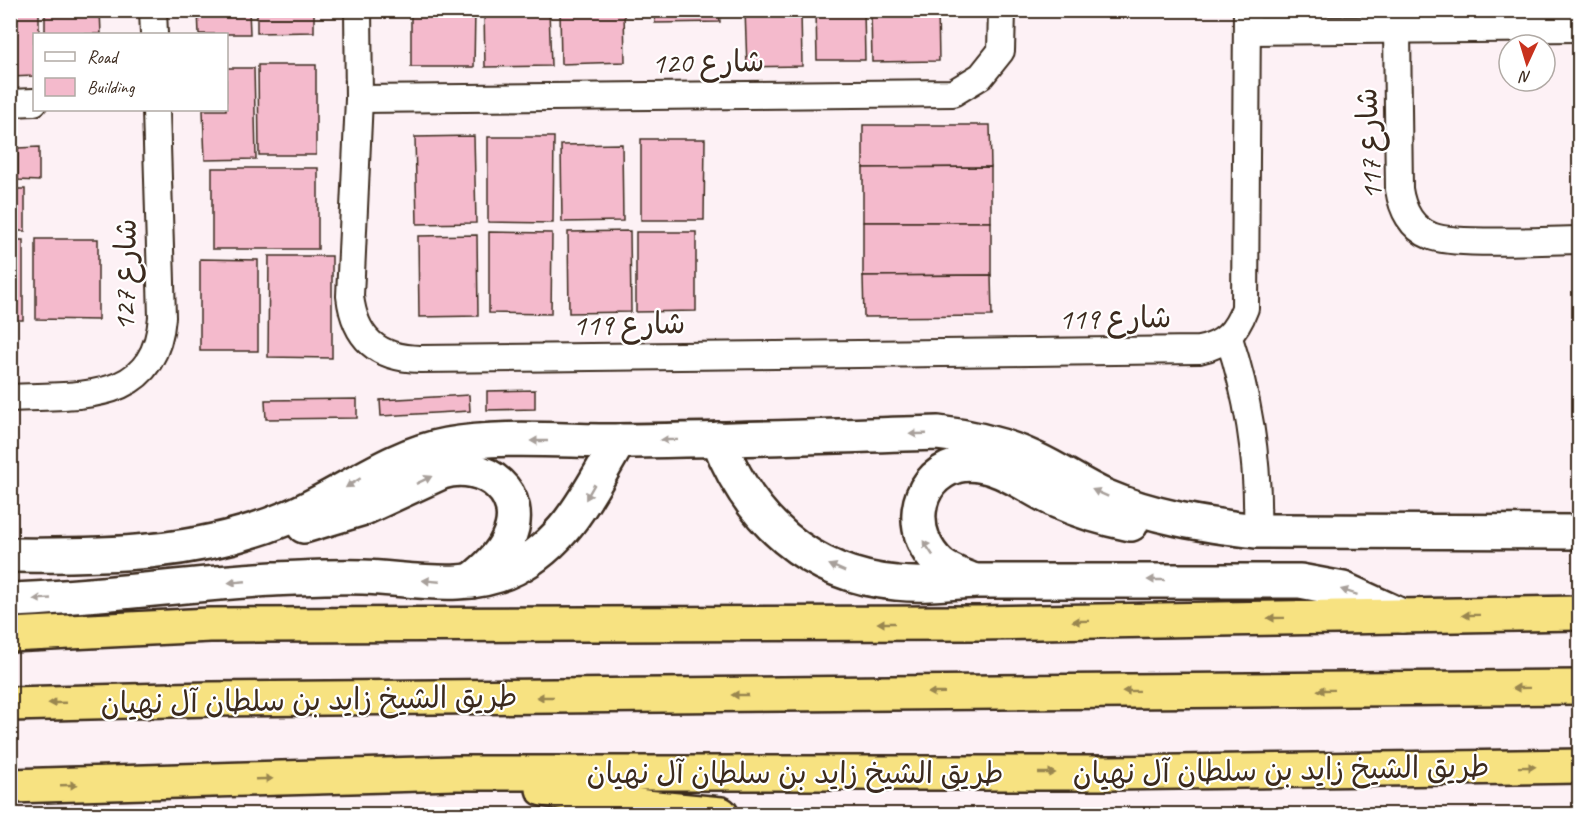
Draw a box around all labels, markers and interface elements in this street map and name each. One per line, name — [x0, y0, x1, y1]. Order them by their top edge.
legend — [33, 33, 228, 111]
north arrow — [1497, 33, 1557, 93]
street label: شارع 120 — [651, 42, 765, 84]
text: Road — [87, 46, 120, 68]
text: N — [1517, 66, 1532, 87]
text: Building — [87, 76, 136, 98]
street label: شارع 117 — [1347, 87, 1393, 201]
street label: شارع 127 — [105, 218, 147, 332]
street label: شارع 119 — [1058, 298, 1172, 340]
street label: شارع 119 — [572, 304, 686, 346]
one-way arrow — [908, 429, 927, 439]
one-way arrow — [659, 435, 678, 445]
one-way arrow — [530, 436, 549, 446]
one-way arrow — [415, 476, 433, 486]
one-way arrow — [345, 478, 361, 489]
one-way arrow — [585, 483, 595, 500]
one-way arrow — [1092, 489, 1109, 498]
one-way arrow — [922, 540, 934, 556]
one-way arrow — [828, 563, 846, 572]
one-way arrow — [1146, 575, 1165, 585]
one-way arrow — [422, 576, 441, 586]
one-way arrow — [227, 577, 246, 587]
one-way arrow — [1340, 586, 1358, 596]
one-way arrow — [33, 594, 52, 603]
one-way arrow — [1462, 610, 1481, 619]
one-way arrow — [1267, 613, 1286, 623]
one-way arrow — [1072, 616, 1091, 626]
one-way arrow — [877, 618, 896, 628]
street label: طريق الشيخ زايد بن سلطان آل نهيان — [100, 677, 518, 724]
one-way arrow — [1512, 683, 1531, 693]
one-way arrow — [1317, 685, 1336, 695]
one-way arrow — [1122, 687, 1141, 696]
one-way arrow — [927, 688, 946, 698]
one-way arrow — [731, 691, 750, 700]
one-way arrow — [536, 692, 555, 702]
one-way arrow — [47, 699, 66, 708]
street label: طريق الشيخ زايد بن سلطان آل نهيان — [1072, 747, 1490, 794]
street label: طريق الشيخ زايد بن سلطان آل نهيان — [587, 754, 1004, 793]
one-way arrow — [1518, 762, 1537, 772]
one-way arrow — [1037, 768, 1056, 778]
one-way arrow — [254, 774, 273, 784]
one-way arrow — [59, 780, 78, 789]

